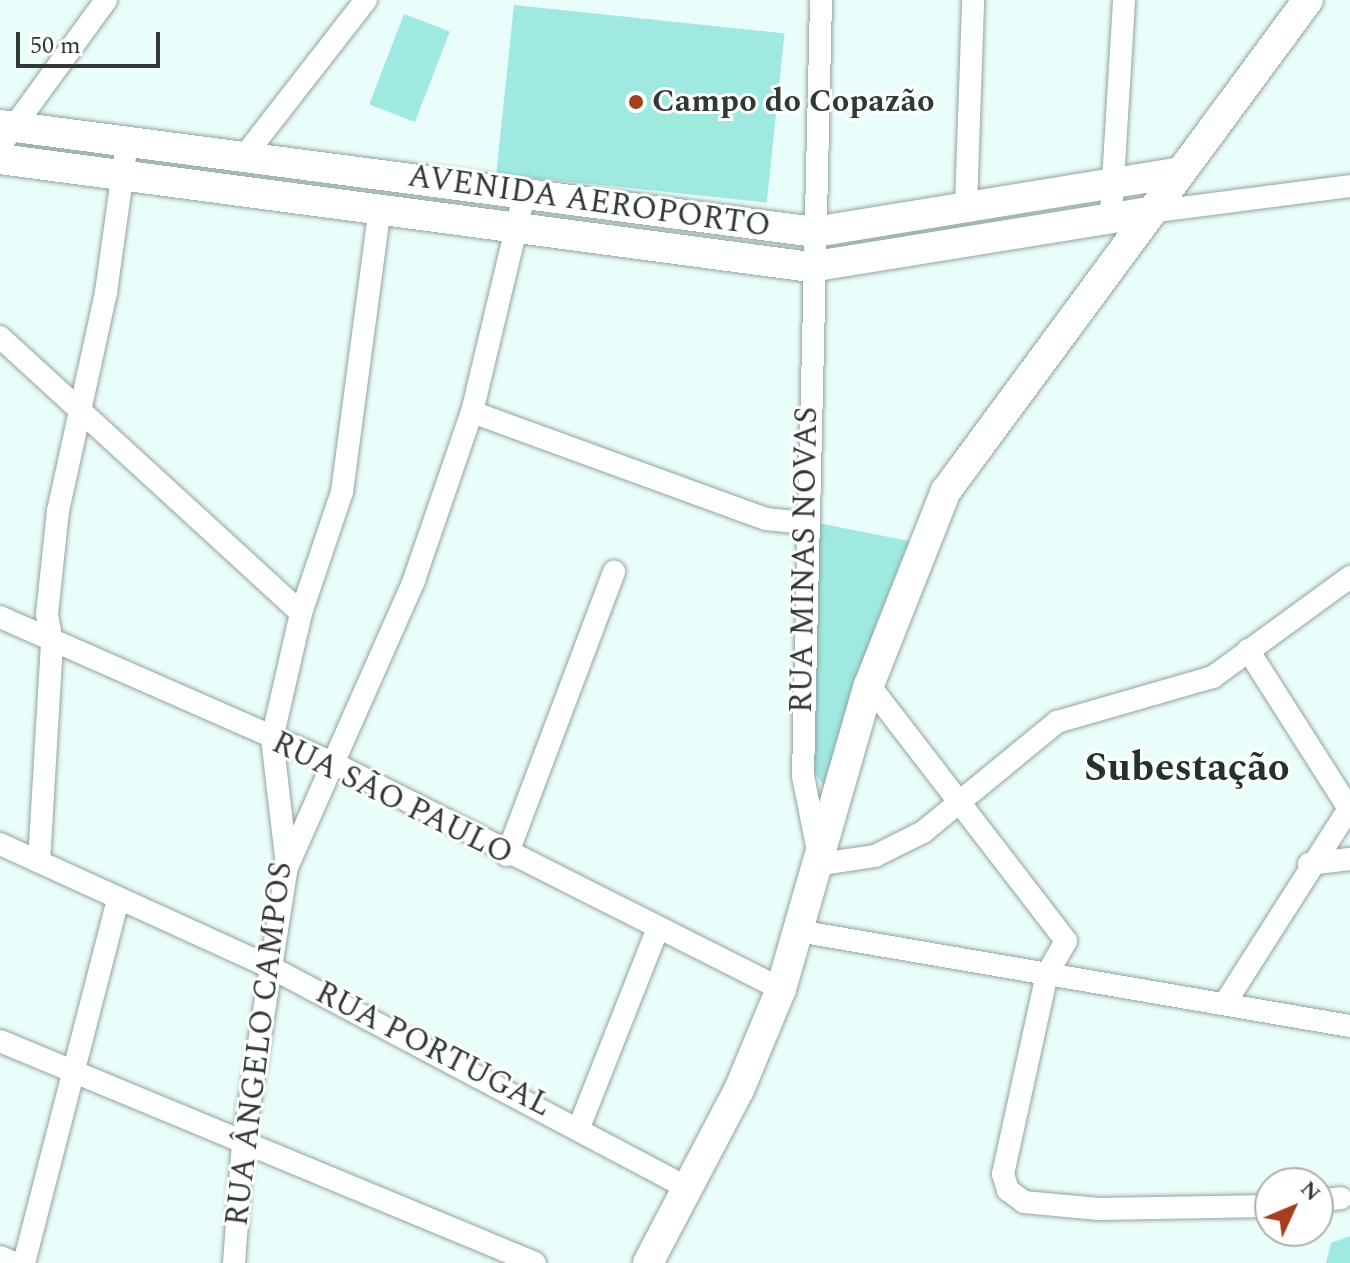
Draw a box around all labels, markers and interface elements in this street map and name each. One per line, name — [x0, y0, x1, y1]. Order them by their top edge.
scale bar — [20, 16, 164, 66]
text: 50 m — [30, 28, 81, 64]
place label: Campo do Copazão — [652, 83, 935, 121]
marker: Campo do Copazão — [627, 93, 645, 111]
street label: AVENIDA AEROPORTO — [405, 158, 773, 246]
street label: RUA MINAS NOVAS — [783, 406, 827, 714]
street label: RUA SÃO PAULO — [265, 724, 519, 874]
district label: Subestação — [1084, 745, 1290, 793]
street label: RUA ÂNGELO CAMPOS — [219, 860, 301, 1228]
street label: RUA PORTUGAL — [309, 974, 557, 1126]
north arrow — [1254, 1167, 1334, 1247]
text: N — [1292, 1173, 1328, 1209]

